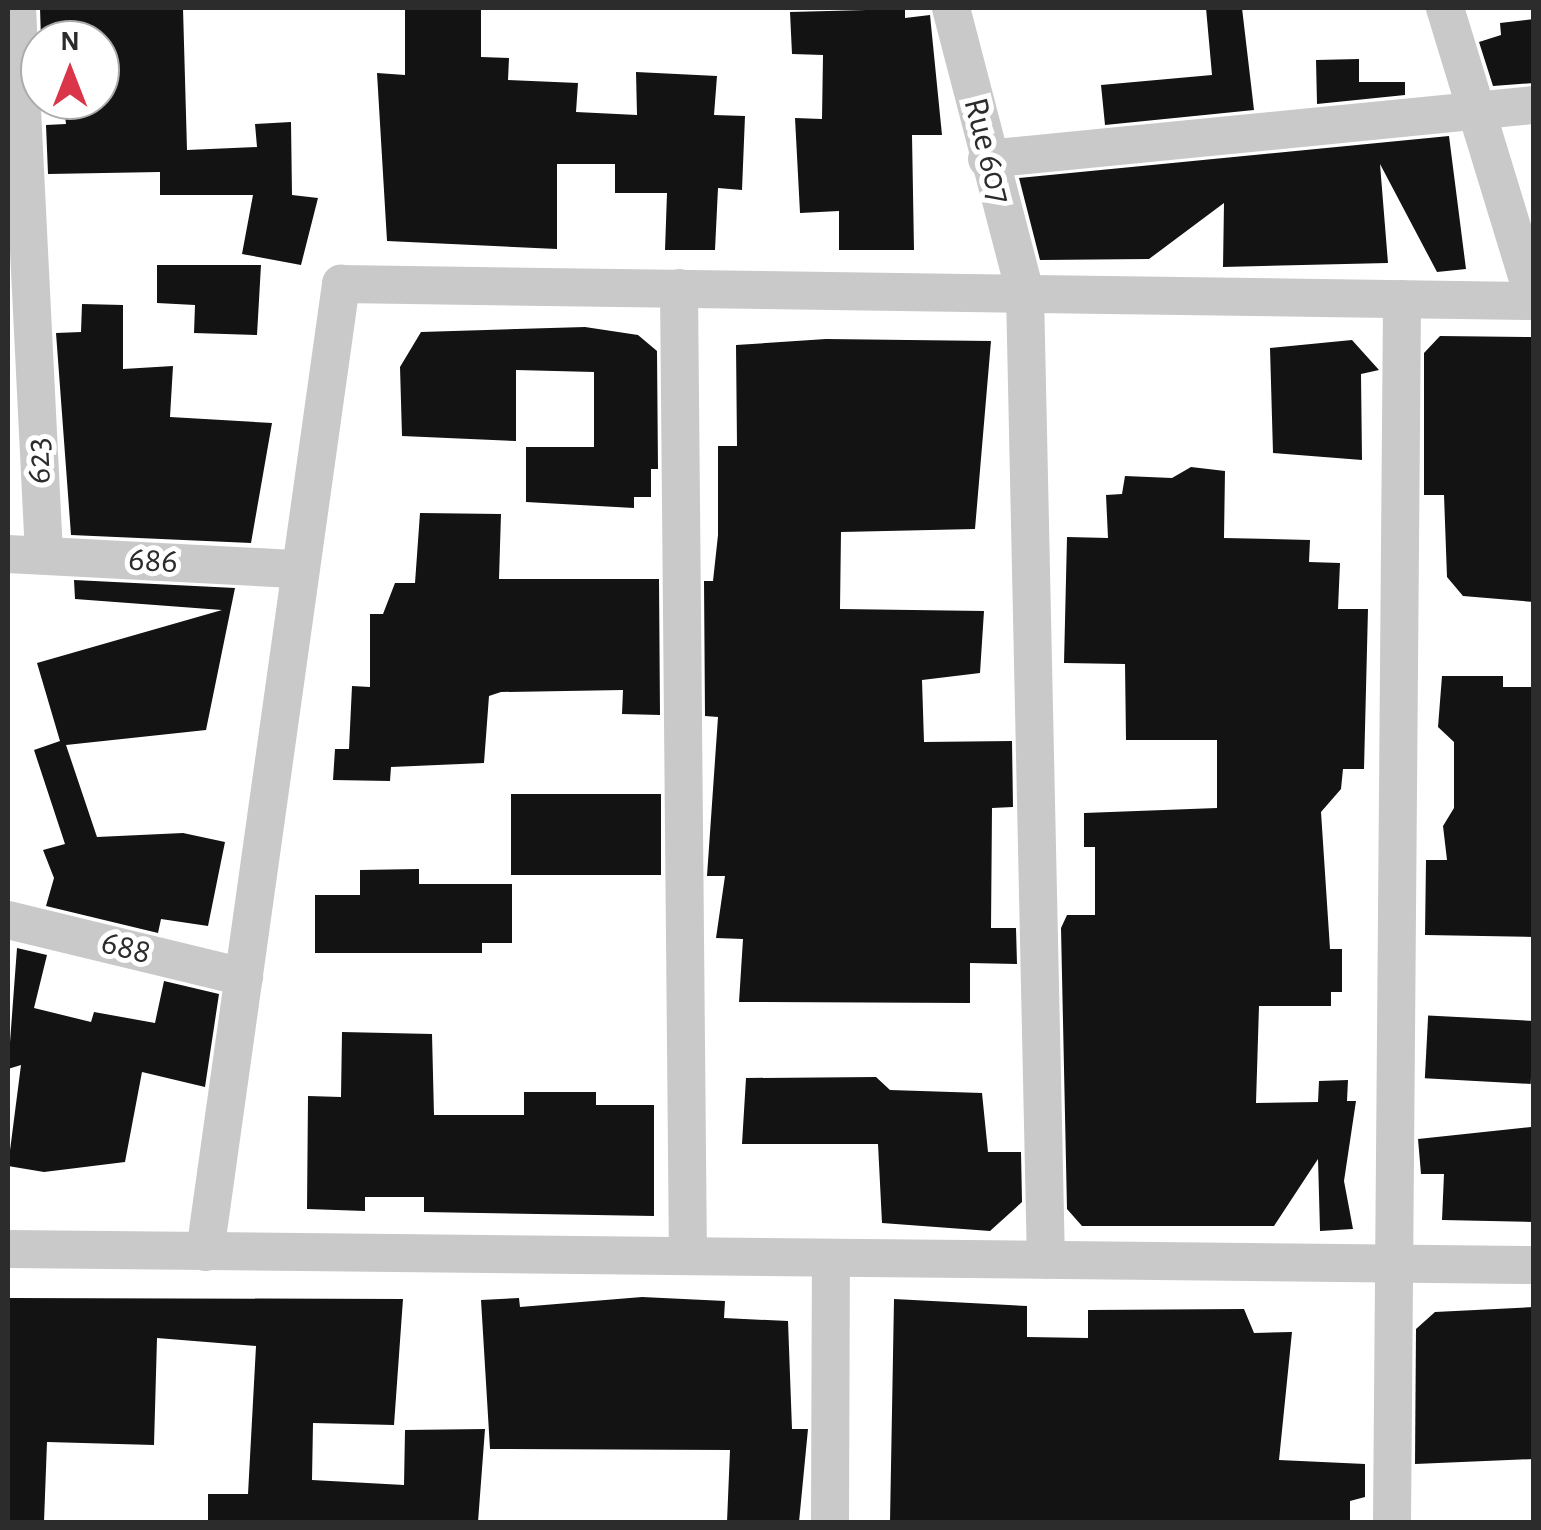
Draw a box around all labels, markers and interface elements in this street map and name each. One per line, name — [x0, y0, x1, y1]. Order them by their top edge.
north arrow — [20, 20, 120, 120]
text: N — [60, 28, 80, 56]
street label: Rue 607 — [954, 94, 1020, 208]
street label: 623 — [17, 437, 61, 485]
street label: 686 — [127, 539, 179, 583]
street label: 688 — [97, 922, 155, 974]

